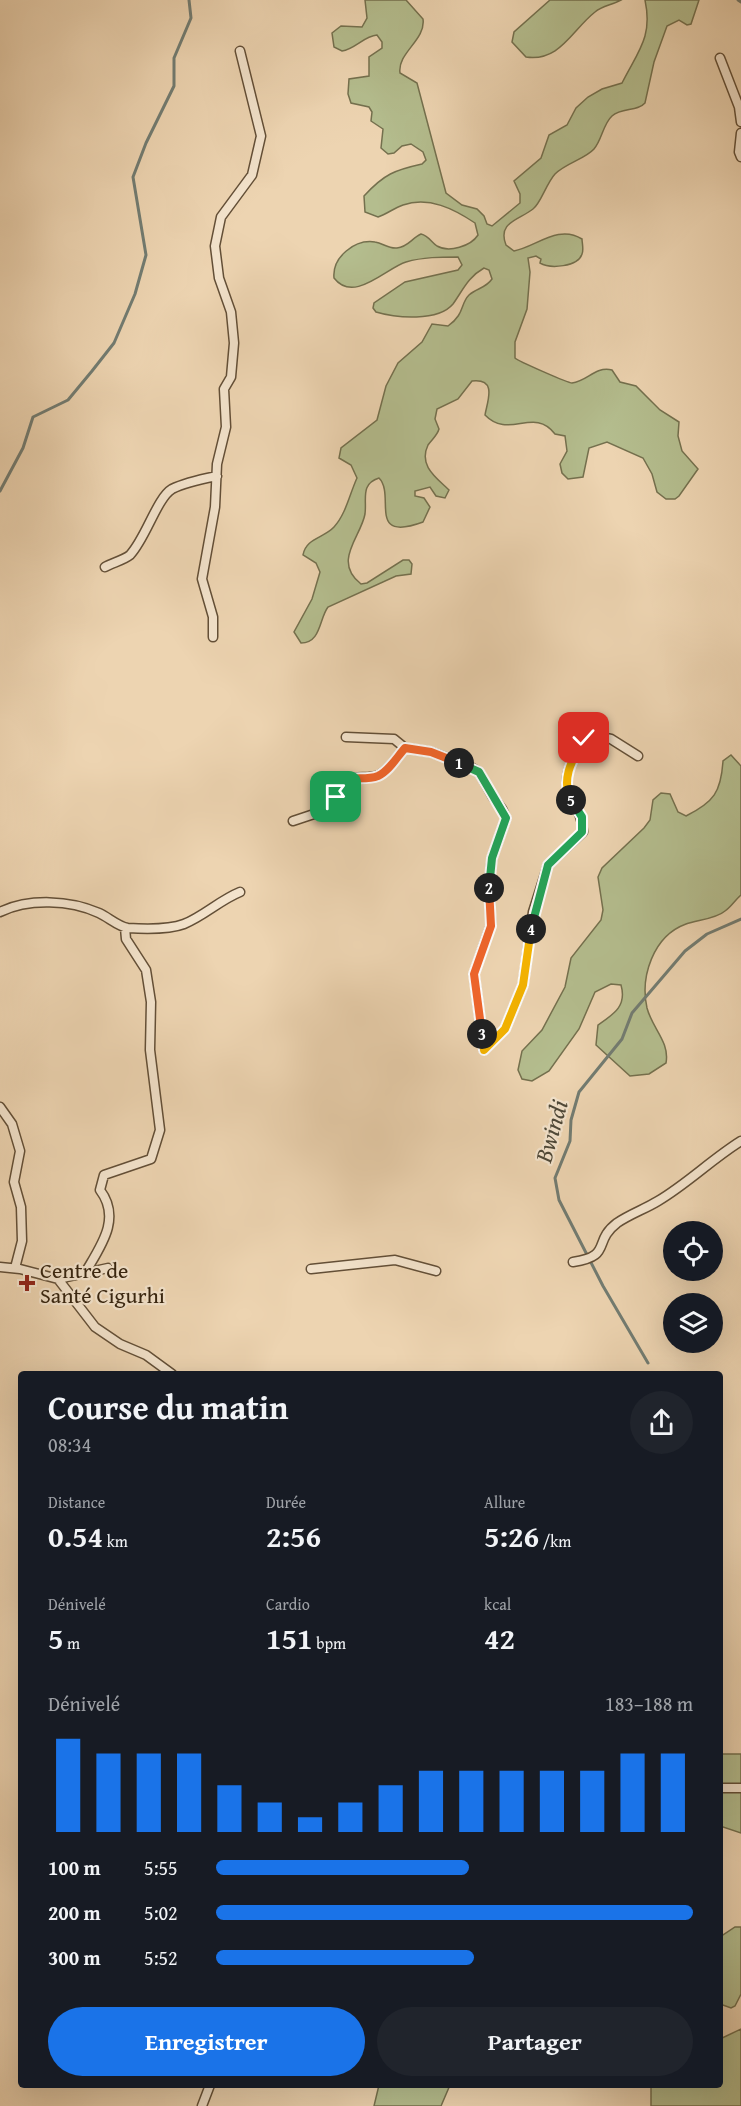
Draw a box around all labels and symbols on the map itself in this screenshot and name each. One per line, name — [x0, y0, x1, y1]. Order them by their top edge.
pin — [558, 712, 609, 763]
pin: 1 — [444, 748, 474, 778]
pin — [310, 771, 361, 822]
pin: 5 — [556, 785, 586, 815]
pin: 2 — [474, 873, 504, 903]
pin: 4 — [516, 914, 546, 944]
pin: 3 — [467, 1019, 497, 1049]
water label: Bwindi — [525, 1096, 577, 1167]
place label: Centre de Santé Cigurhi — [40, 1254, 165, 1311]
marker: Centre de Santé Cigurhi — [18, 1274, 36, 1292]

